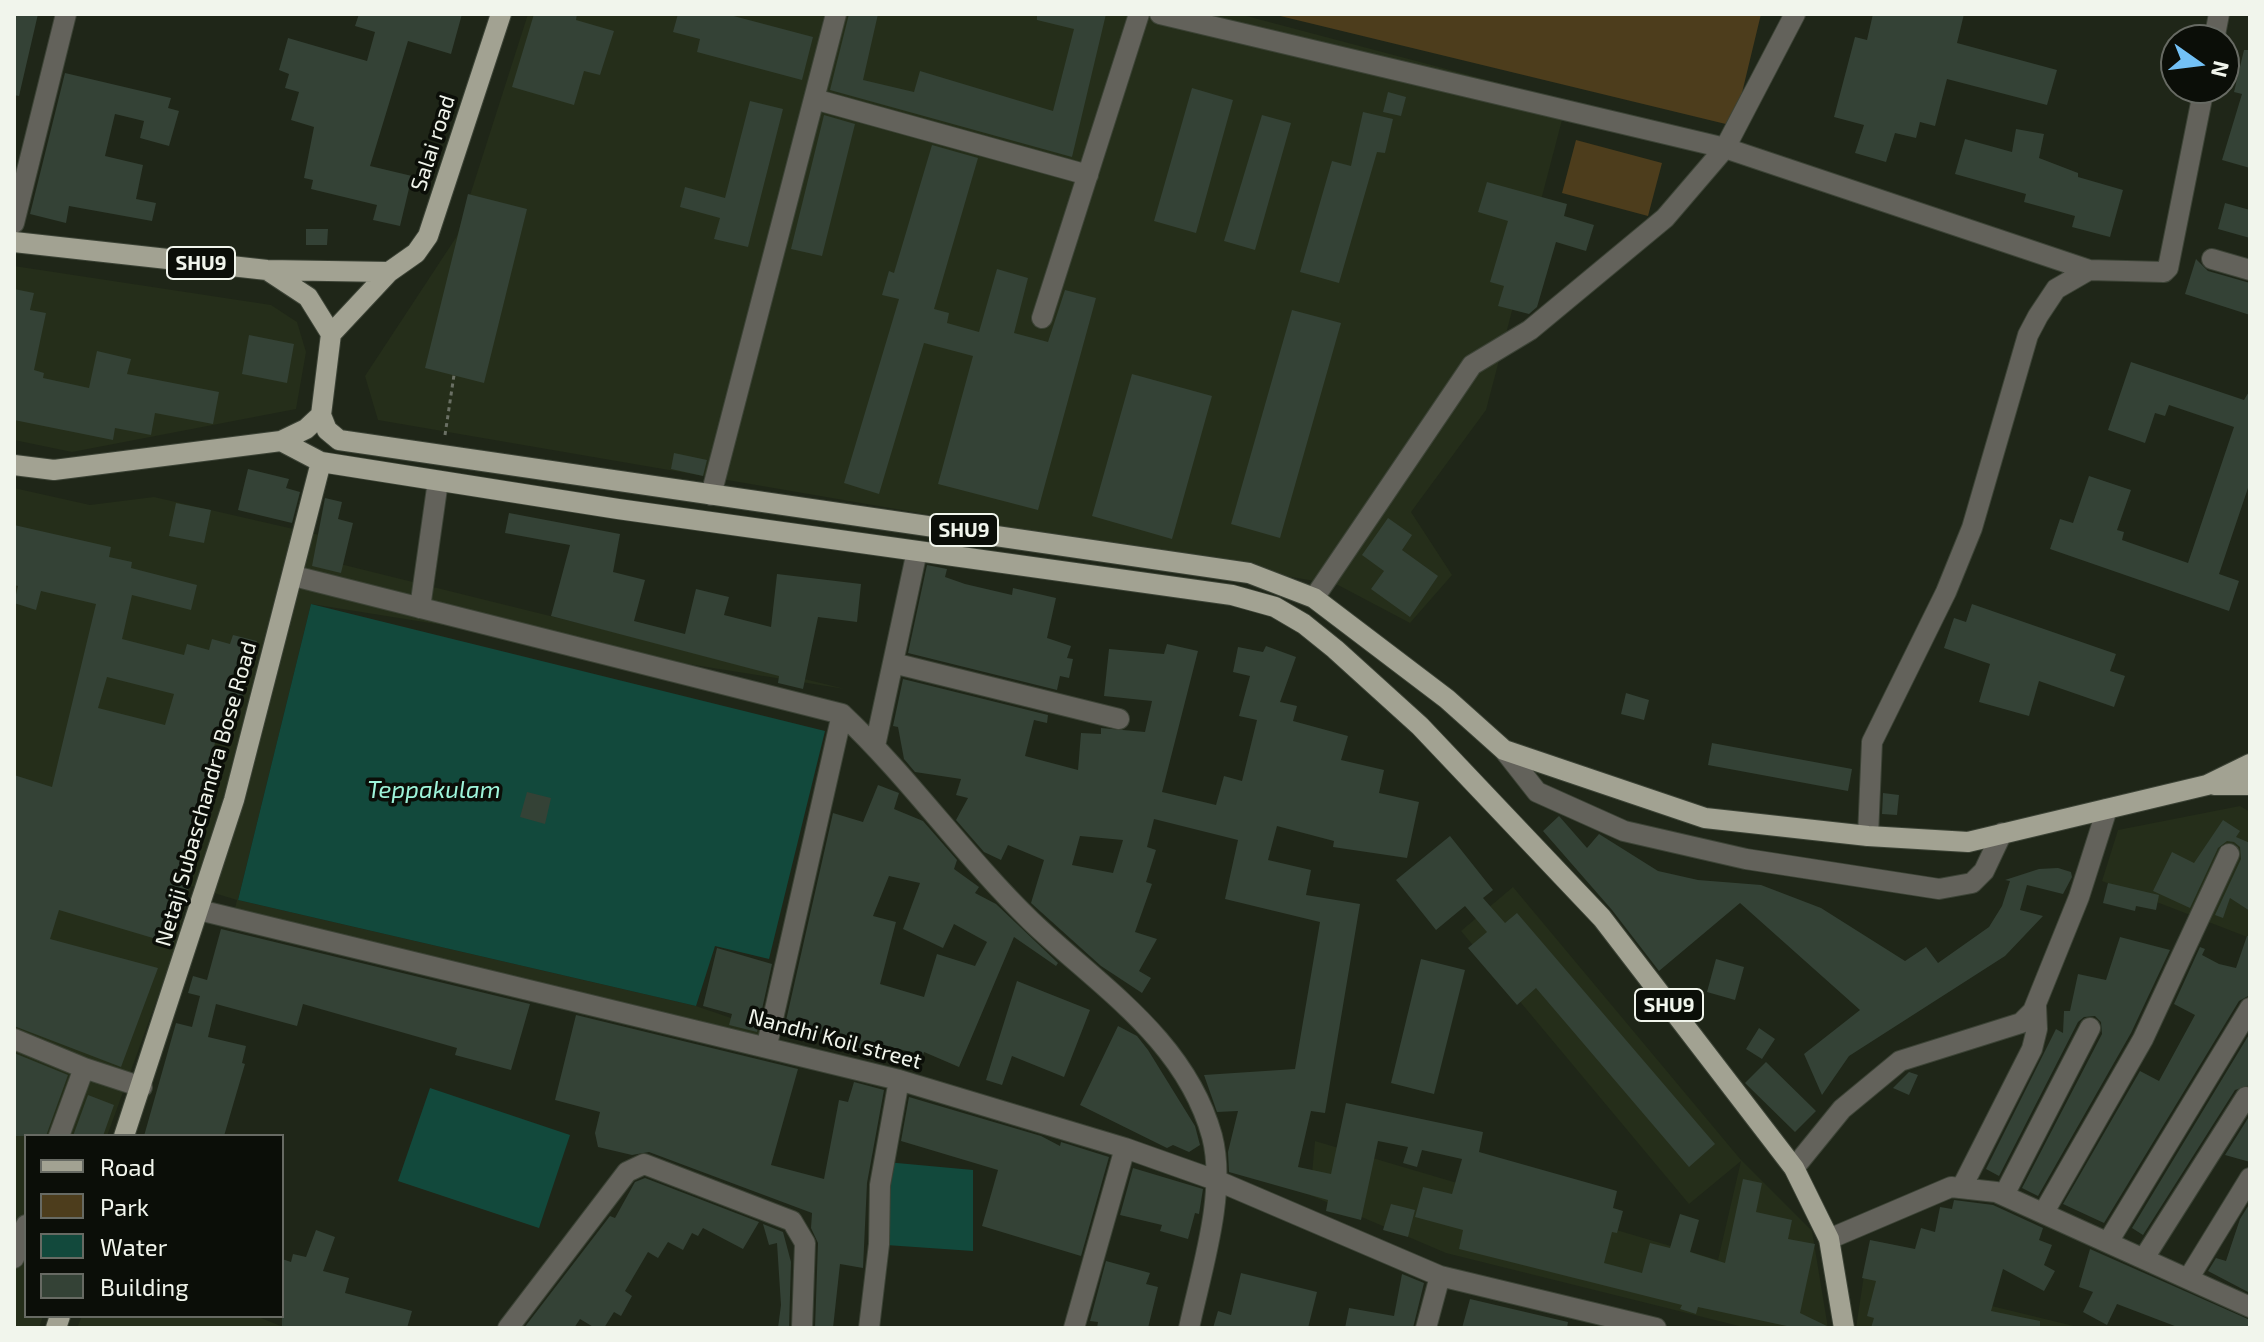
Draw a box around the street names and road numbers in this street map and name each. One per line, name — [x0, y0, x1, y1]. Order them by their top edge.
street label: Salai road — [405, 92, 461, 194]
road number: SHU9 — [167, 247, 235, 279]
road number: SHU9 — [930, 514, 998, 546]
street label: Netaji Subaschandra Bose Road — [150, 639, 262, 949]
road number: SHU9 — [1635, 989, 1703, 1021]
street label: Nandhi Koil street — [745, 1003, 925, 1075]

